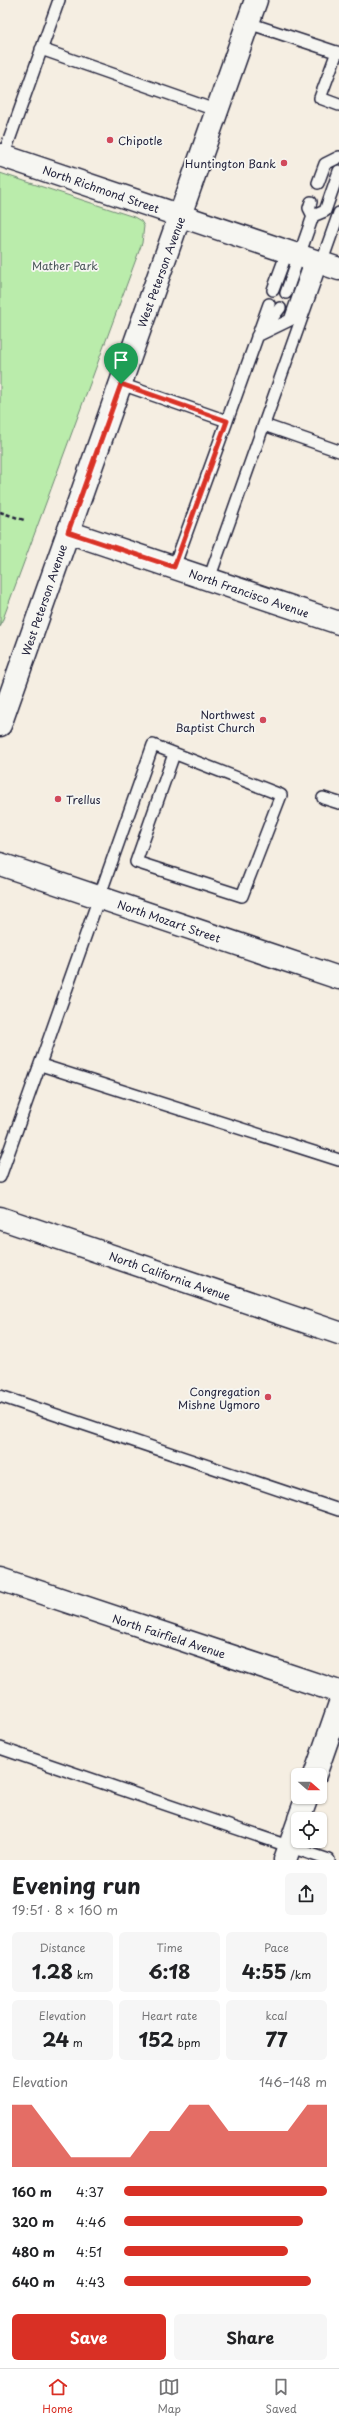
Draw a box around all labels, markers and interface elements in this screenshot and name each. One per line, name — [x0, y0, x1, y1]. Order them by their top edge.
place label: Chipotle — [118, 132, 163, 149]
marker: Chipotle — [105, 135, 115, 145]
place label: Huntington Bank — [185, 155, 276, 172]
marker: Huntington Bank — [279, 158, 289, 168]
street label: North Richmond Street — [40, 161, 162, 217]
street label: West Peterson Avenue — [133, 214, 189, 330]
park label: Mather Park — [32, 257, 98, 274]
pin — [104, 343, 138, 384]
icon: arrive — [110, 349, 132, 371]
street label: West Peterson Avenue — [17, 542, 71, 658]
street label: North Francisco Avenue — [187, 564, 312, 622]
place label: Northwest Baptist Church — [175, 706, 256, 736]
marker: Northwest Baptist Church — [258, 715, 268, 725]
place label: Trellus — [66, 791, 101, 808]
marker: Trellus — [53, 794, 63, 804]
street label: North Mozart Street — [115, 895, 223, 947]
street label: North California Avenue — [107, 1247, 233, 1305]
place label: Congregation Mishne Ugmoro — [178, 1383, 260, 1413]
marker: Congregation Mishne Ugmoro — [263, 1392, 273, 1402]
street label: North Fairfield Avenue — [110, 1610, 228, 1662]
north arrow — [291, 1768, 327, 1804]
map controls — [291, 1768, 327, 1848]
button: locate — [291, 1812, 327, 1848]
text: Evening run — [12, 1868, 141, 1901]
button: share — [285, 1873, 327, 1915]
text: 19:51 · 8 × 160 m — [12, 1900, 118, 1919]
text: Distance — [39, 1939, 86, 1956]
text: Time — [157, 1939, 183, 1956]
text: Pace — [264, 1939, 289, 1956]
text: 1.28 — [32, 1956, 73, 1986]
text: 6:18 — [148, 1956, 191, 1986]
text: 4:55 — [242, 1956, 287, 1986]
text: km — [73, 1966, 93, 1983]
text: /km — [287, 1966, 311, 1983]
text: Elevation — [39, 2007, 86, 2024]
text: Heart rate — [142, 2007, 197, 2024]
text: kcal — [266, 2007, 287, 2024]
text: 24 — [42, 2024, 69, 2054]
text: 152 — [138, 2024, 174, 2054]
text: 77 — [265, 2024, 288, 2054]
text: m — [69, 2034, 83, 2051]
text: bpm — [174, 2034, 201, 2051]
text: Elevation — [12, 2072, 68, 2091]
text: 146–148 m — [259, 2072, 327, 2091]
text: 160 m — [12, 2182, 52, 2201]
text: 4:37 — [76, 2182, 104, 2201]
text: 320 m — [12, 2212, 54, 2231]
text: 4:46 — [76, 2212, 106, 2231]
text: 480 m — [12, 2242, 55, 2261]
text: 4:51 — [76, 2242, 102, 2261]
text: 640 m — [12, 2272, 55, 2291]
text: 4:43 — [76, 2272, 105, 2291]
button: Save — [12, 2314, 166, 2360]
button: Share — [174, 2314, 327, 2360]
tab: Home — [42, 2376, 73, 2417]
tab: Map — [157, 2376, 181, 2417]
tab: Saved — [266, 2376, 297, 2417]

